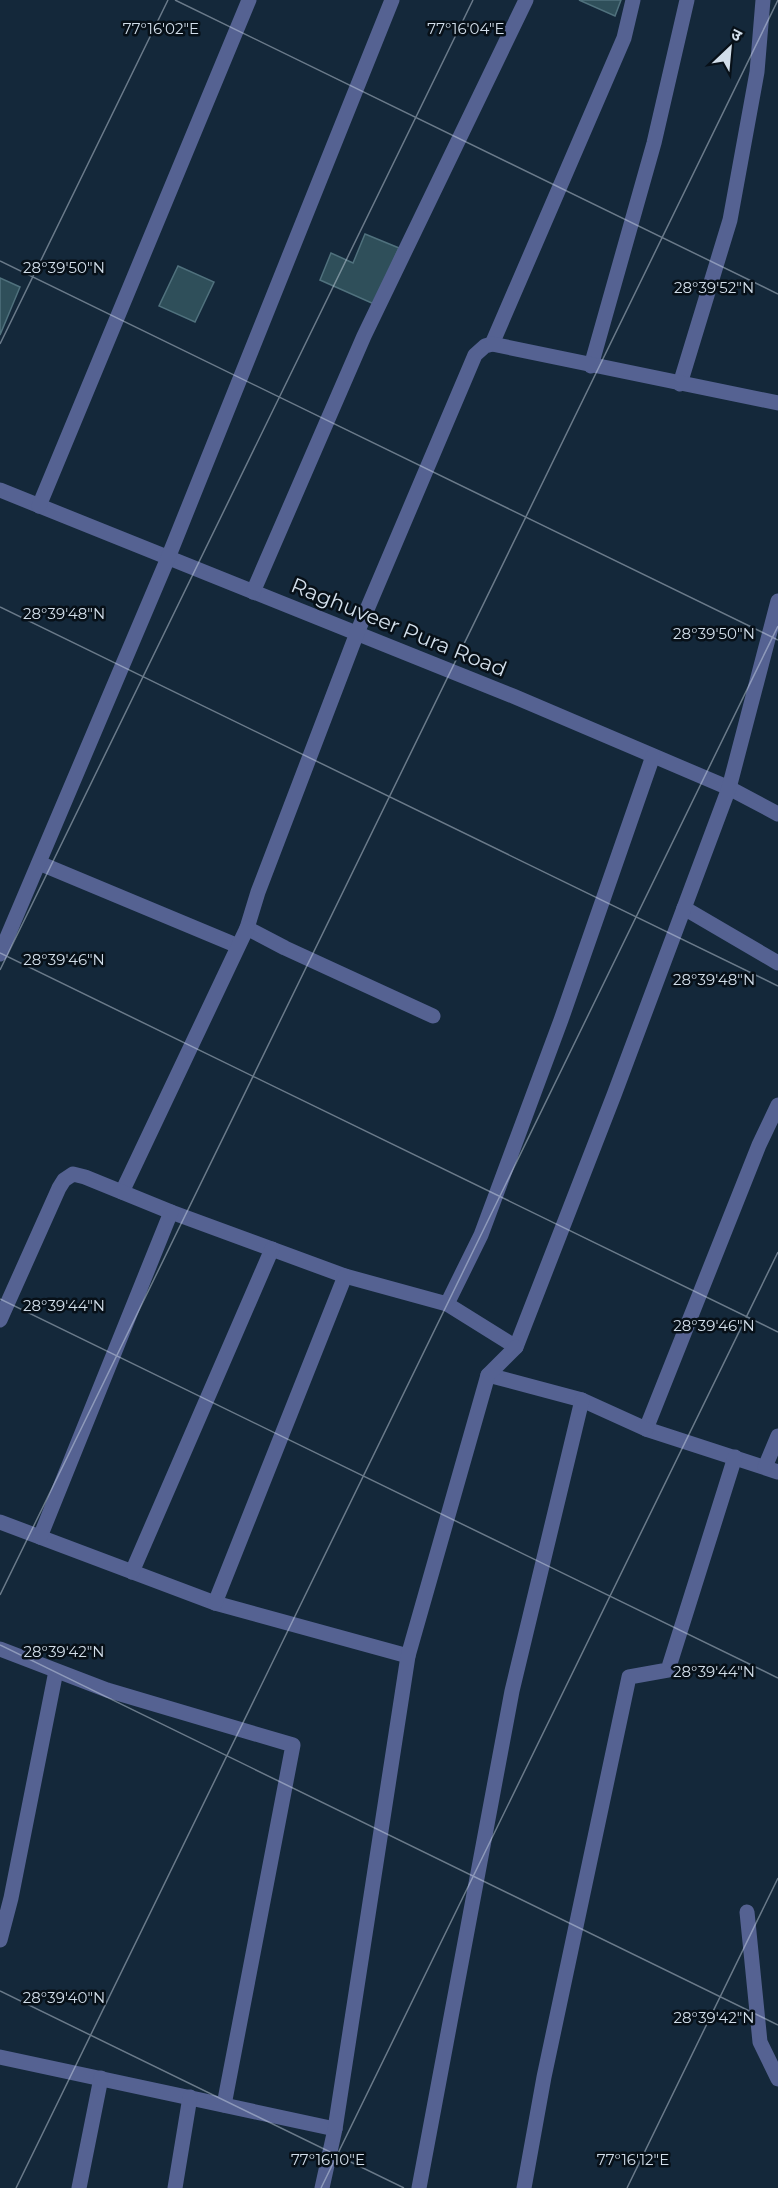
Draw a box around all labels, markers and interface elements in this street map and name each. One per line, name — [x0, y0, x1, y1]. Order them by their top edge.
north arrow — [700, 18, 760, 78]
text: 77°16'02"E — [123, 19, 199, 38]
text: 77°16'04"E — [427, 19, 505, 38]
text: उ — [728, 24, 745, 46]
text: 28°39'50"N — [23, 258, 105, 277]
text: 28°39'52"N — [674, 278, 754, 297]
street label: Raghuveer Pura Road — [288, 572, 510, 682]
text: 28°39'48"N — [23, 604, 105, 623]
text: 28°39'50"N — [673, 624, 755, 643]
text: 28°39'46"N — [23, 950, 105, 969]
text: 28°39'48"N — [673, 970, 755, 989]
text: 28°39'44"N — [23, 1296, 105, 1315]
text: 28°39'46"N — [673, 1316, 755, 1335]
text: 28°39'42"N — [24, 1642, 104, 1661]
text: 28°39'44"N — [673, 1662, 755, 1681]
text: 28°39'40"N — [23, 1988, 105, 2007]
text: 28°39'42"N — [674, 2008, 754, 2027]
text: 77°16'10"E — [291, 2150, 365, 2169]
text: 77°16'12"E — [597, 2150, 669, 2169]

